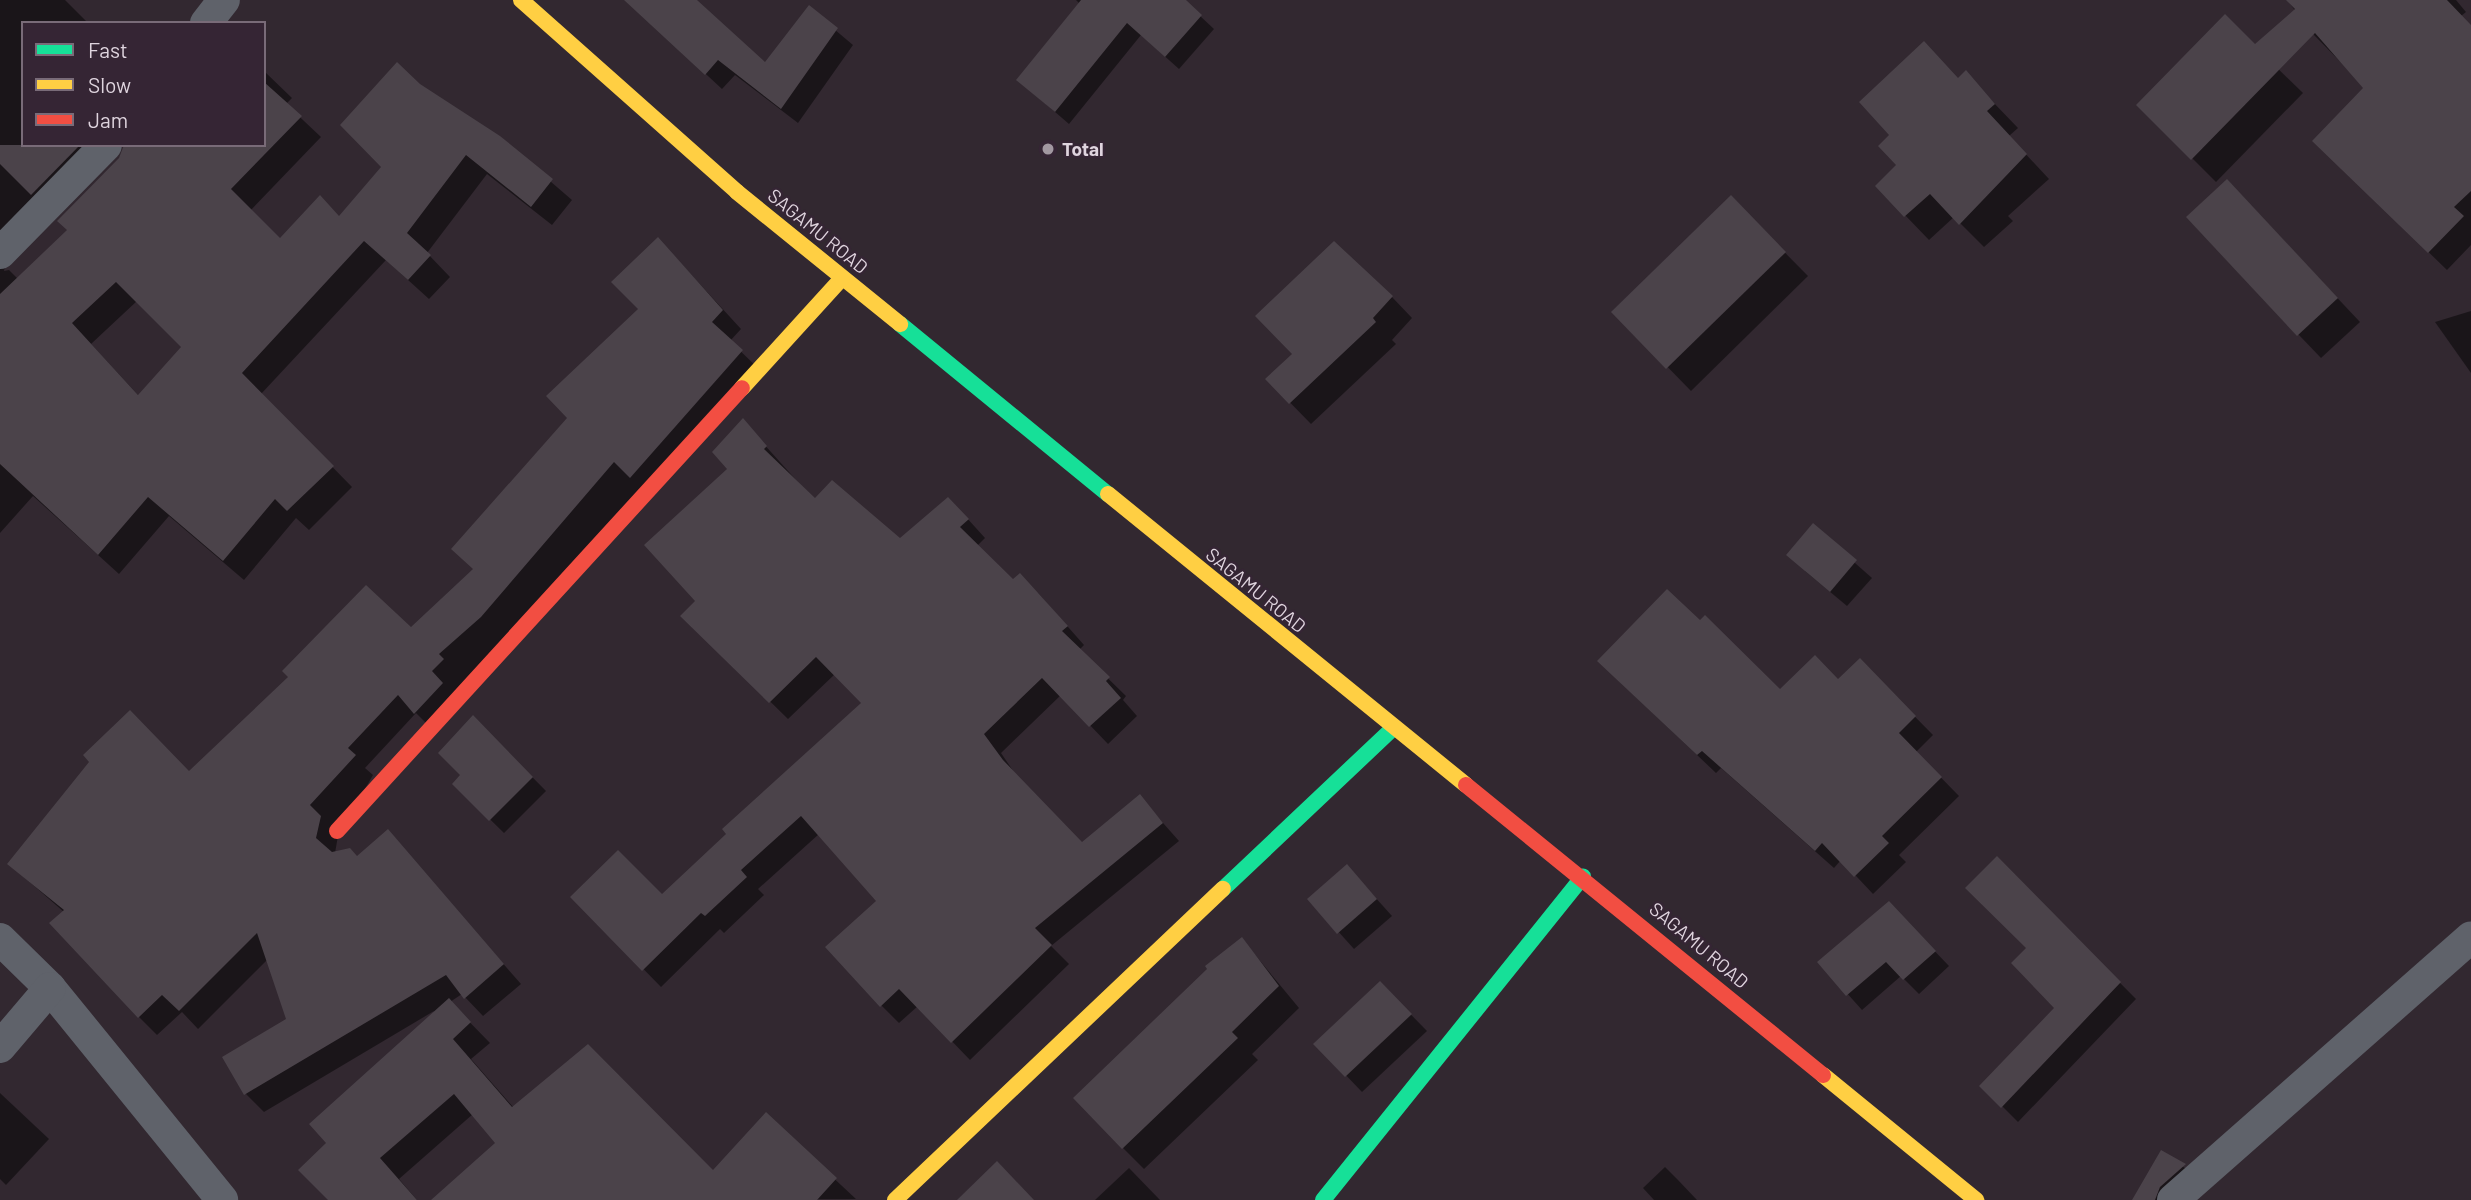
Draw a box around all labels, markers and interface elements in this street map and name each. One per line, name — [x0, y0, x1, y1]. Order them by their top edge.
legend — [21, 21, 266, 147]
text: Fast — [88, 37, 128, 62]
text: Slow — [88, 72, 131, 97]
text: Jam — [88, 107, 128, 132]
place label: Total — [1062, 138, 1104, 160]
marker: Total — [1040, 141, 1056, 157]
street label: SAGAMU ROAD — [763, 184, 873, 278]
street label: SAGAMU ROAD — [1201, 543, 1311, 637]
street label: SAGAMU ROAD — [1645, 897, 1753, 993]

